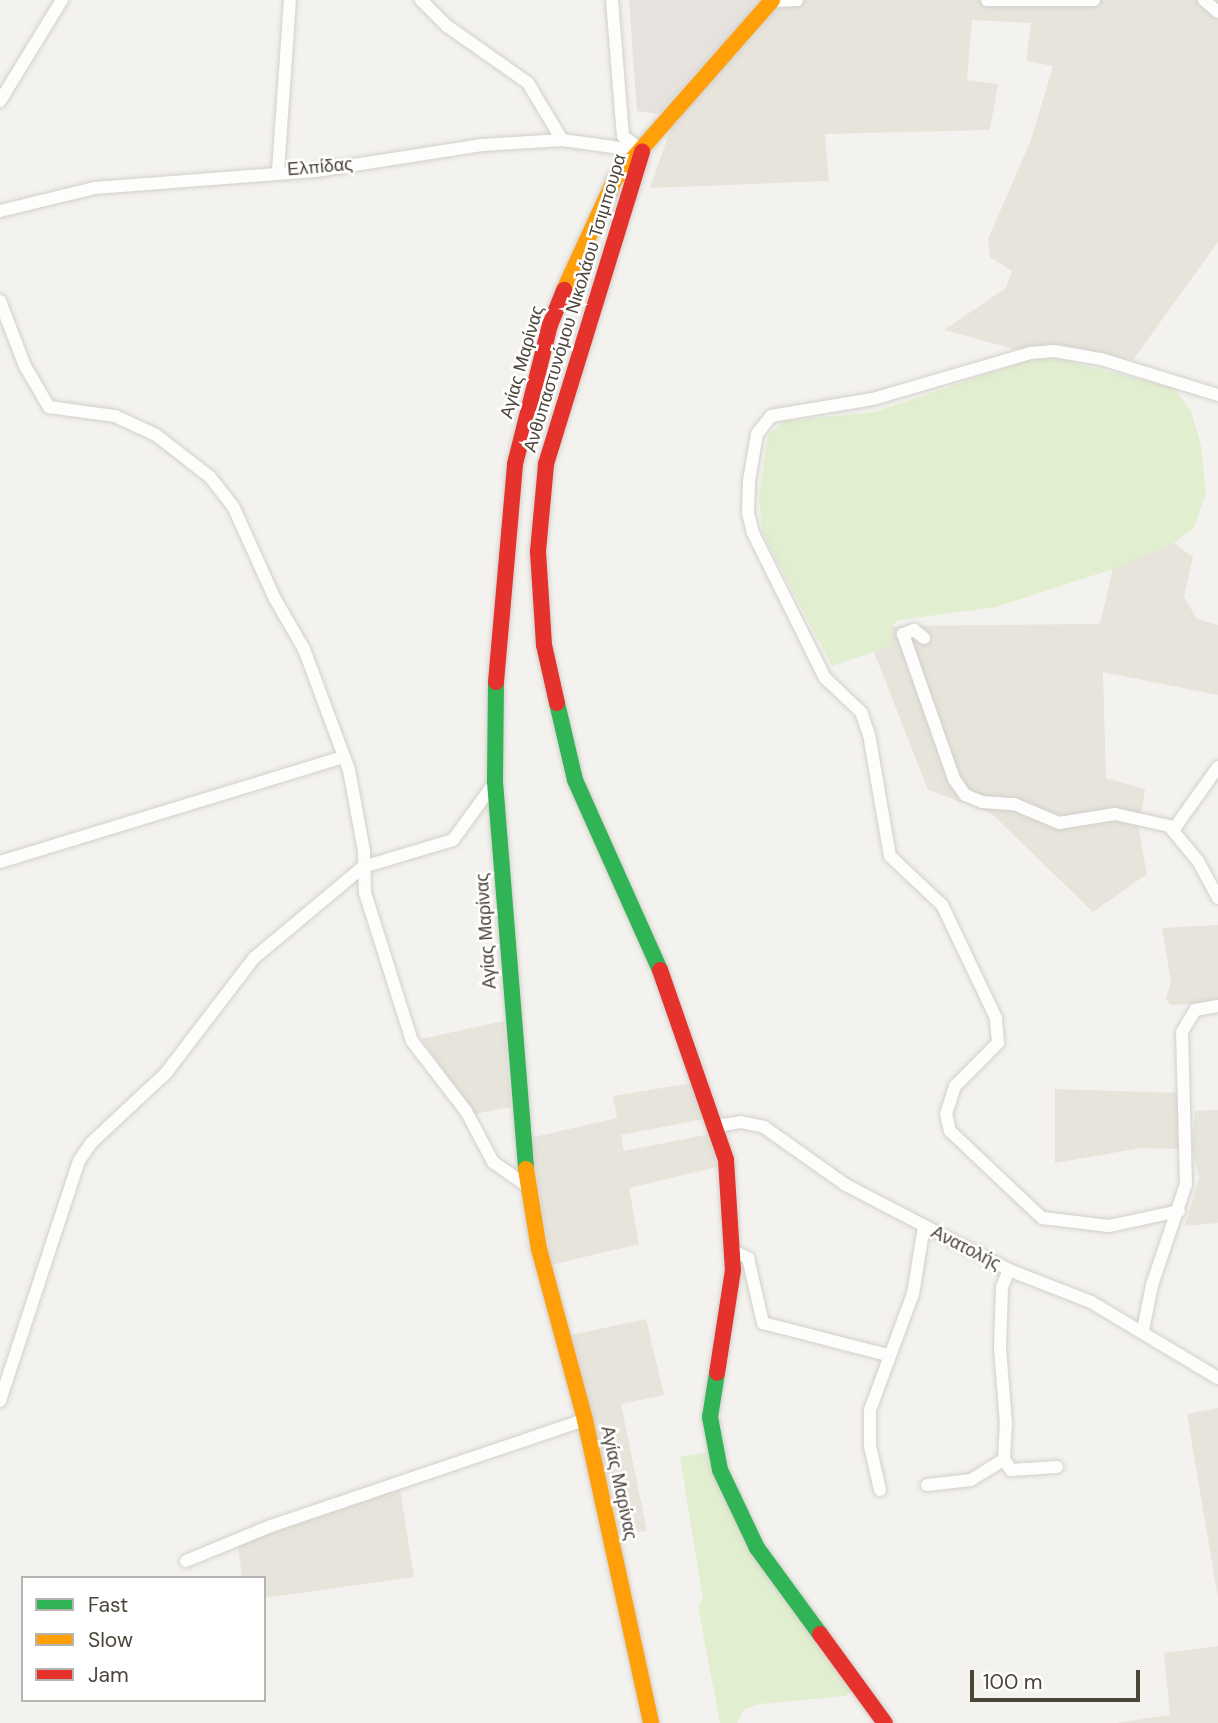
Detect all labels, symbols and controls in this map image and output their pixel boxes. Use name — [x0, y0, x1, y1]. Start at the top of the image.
street label: Ανθυπαστυνόμου Νικολάου Τσιμπουρα — [519, 151, 631, 455]
street label: Ελπίδας — [286, 153, 354, 181]
street label: Αγίας Μαρίνας — [496, 303, 548, 421]
street label: Αγίας Μαρίνας — [471, 872, 501, 990]
street label: Ανατολής — [928, 1221, 1004, 1275]
street label: Αγίας Μαρίνας — [596, 1424, 642, 1542]
legend — [21, 1576, 266, 1702]
text: Fast — [88, 1591, 128, 1619]
text: Slow — [88, 1626, 133, 1654]
scale bar — [973, 1656, 1143, 1700]
text: Jam — [88, 1661, 129, 1689]
text: 100 m — [983, 1668, 1043, 1696]

